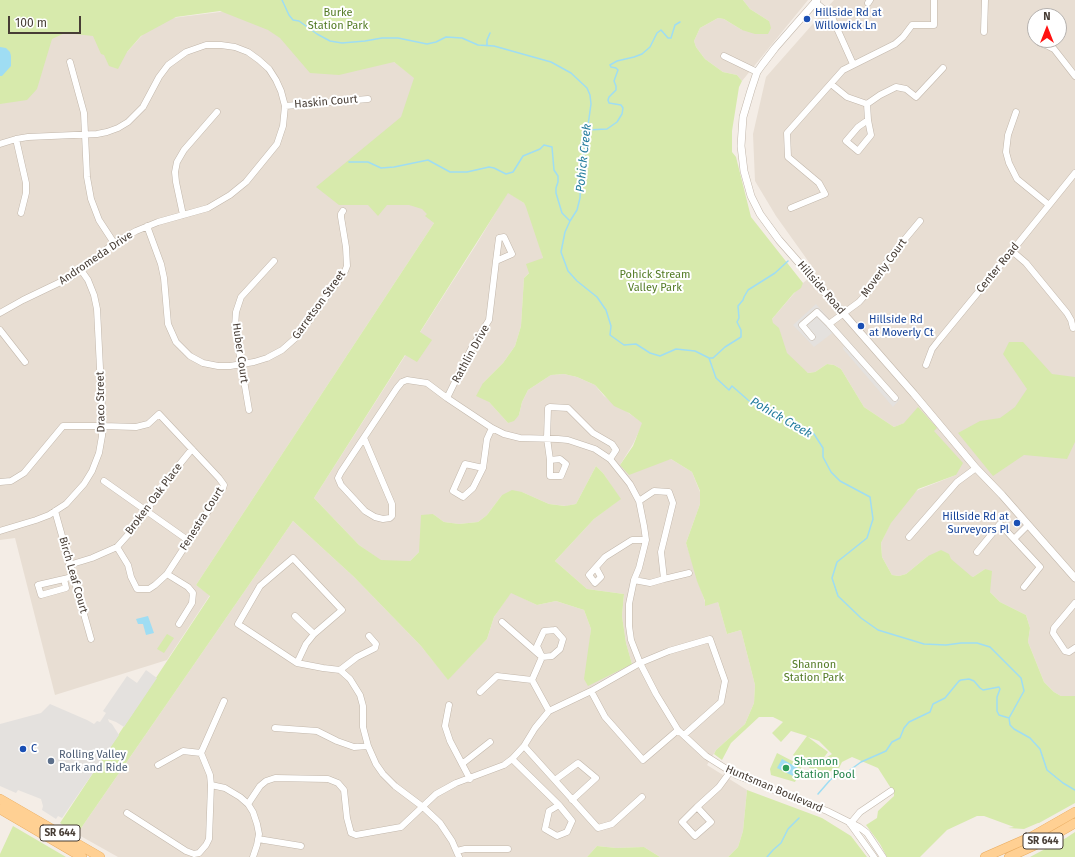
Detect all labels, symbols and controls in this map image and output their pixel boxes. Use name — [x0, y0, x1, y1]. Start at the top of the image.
park label: Burke Station Park — [308, 6, 368, 32]
place label: Hillside Rd at Willowick Ln — [815, 6, 882, 32]
scale bar — [10, 8, 83, 34]
north arrow — [1027, 8, 1067, 48]
text: N — [1043, 10, 1051, 23]
marker: Hillside Rd at Willowick Ln — [802, 14, 812, 24]
text: 100 m — [15, 16, 47, 30]
street label: Haskin Court — [294, 93, 358, 111]
water label: Pohick Creek — [573, 123, 595, 193]
street label: Andromeda Drive — [57, 228, 135, 288]
street label: Moverly Court — [858, 236, 910, 300]
street label: Center Road — [974, 240, 1022, 296]
street label: Hillside Road — [794, 259, 848, 317]
street label: Garretson Street — [290, 268, 348, 342]
park label: Pohick Stream Valley Park — [619, 268, 691, 294]
place label: Hillside Rd at Moverly Ct — [869, 313, 934, 339]
marker: Hillside Rd at Moverly Ct — [856, 321, 866, 331]
street label: Huber Court — [229, 322, 251, 384]
street label: Rathlin Drive — [450, 323, 492, 385]
street label: Draco Street — [94, 371, 108, 433]
water label: Pohick Creek — [748, 395, 814, 441]
street label: Broken Oak Place — [123, 461, 185, 537]
street label: Fenestra Court — [177, 485, 227, 553]
place label: Hillside Rd at Surveyors Pl — [942, 510, 1009, 536]
marker: Hillside Rd at Surveyors Pl — [1012, 518, 1022, 528]
street label: Birch Leaf Court — [56, 535, 90, 615]
park label: Shannon Station Park — [784, 658, 844, 684]
place label: C — [31, 742, 37, 756]
marker: C — [18, 744, 28, 754]
place label: Rolling Valley Park and Ride — [59, 748, 128, 774]
place label: Shannon Station Pool — [794, 755, 855, 781]
marker: Rolling Valley Park and Ride — [46, 756, 56, 766]
street label: Huntsman Boulevard — [723, 762, 825, 816]
marker: Shannon Station Pool — [781, 763, 791, 773]
road number: SR 644 — [40, 825, 80, 841]
road number: SR 644 — [1023, 833, 1063, 849]

